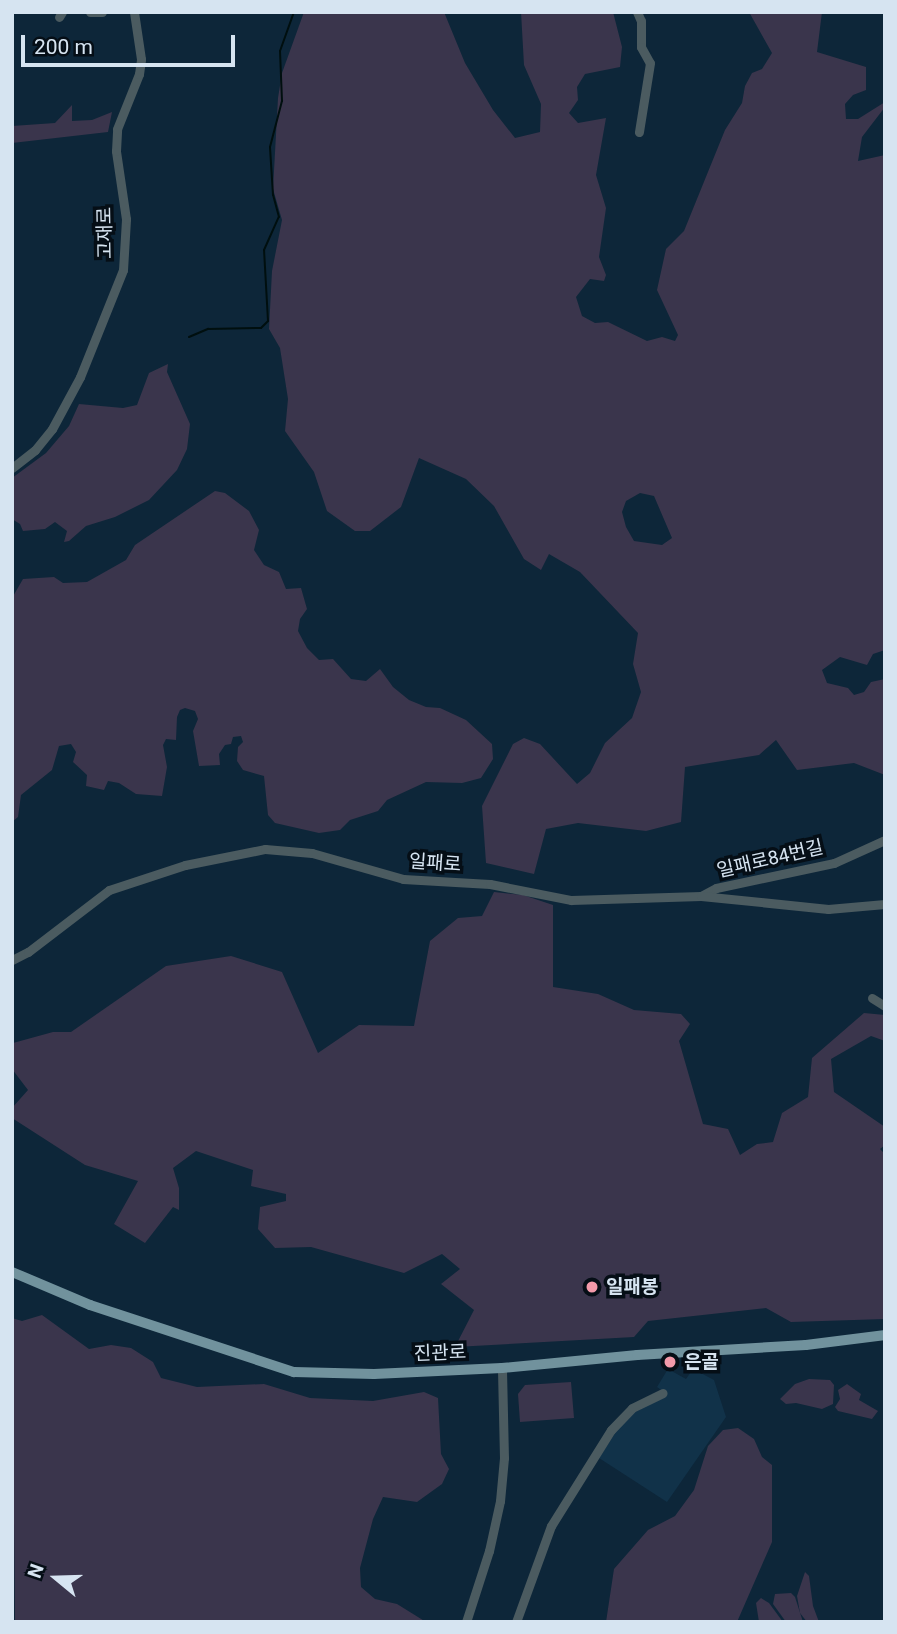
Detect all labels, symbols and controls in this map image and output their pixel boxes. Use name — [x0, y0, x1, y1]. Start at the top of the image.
scale bar — [24, 21, 238, 65]
text: 200 m — [34, 35, 93, 59]
street label: 고재로 — [93, 207, 117, 259]
street label: 일패로84번길 — [714, 836, 826, 882]
street label: 일패로 — [408, 850, 462, 876]
place label: 일패봉 — [606, 1276, 658, 1298]
marker: 일패봉 — [584, 1279, 600, 1295]
street label: 진관로 — [413, 1341, 467, 1365]
place label: 은골 — [684, 1351, 719, 1373]
marker: 은골 — [662, 1354, 678, 1370]
north arrow — [21, 1543, 91, 1613]
text: N — [23, 1561, 49, 1581]

